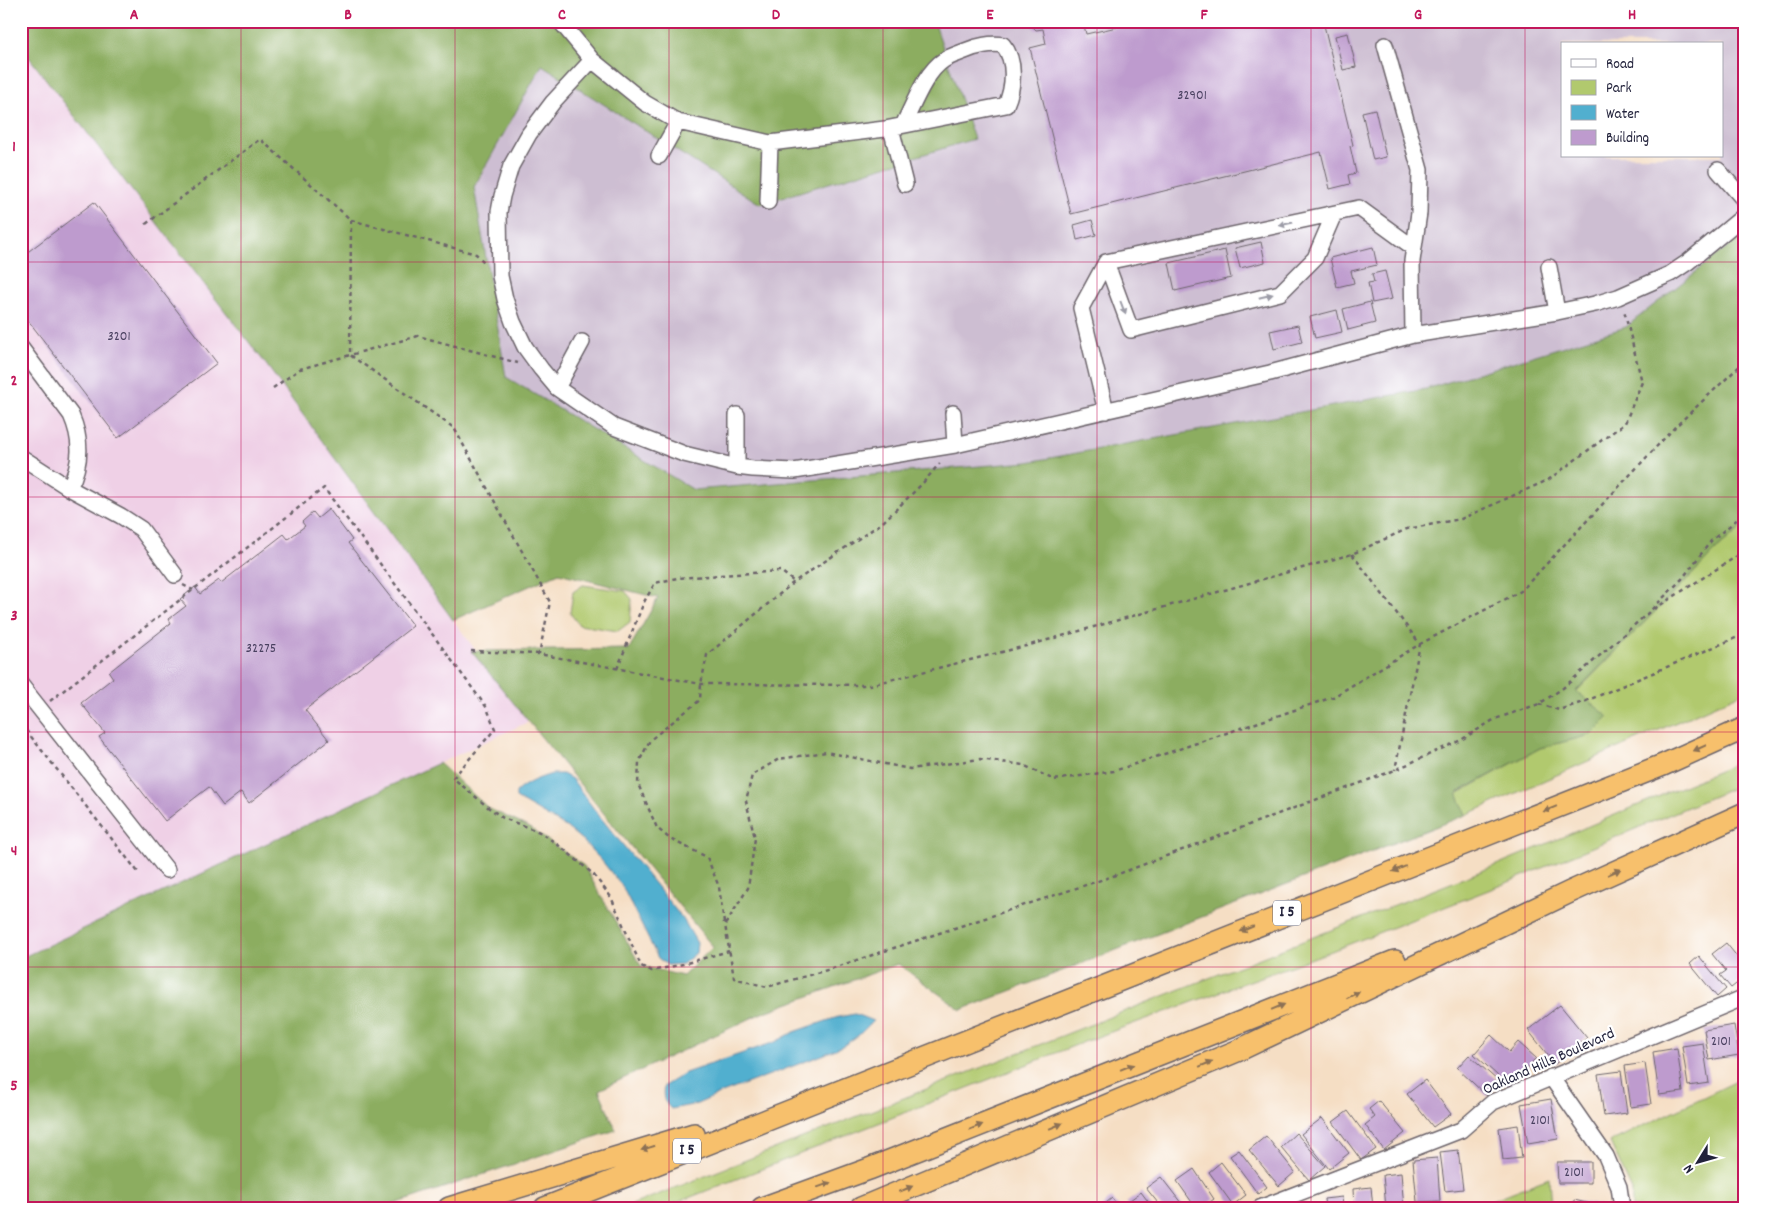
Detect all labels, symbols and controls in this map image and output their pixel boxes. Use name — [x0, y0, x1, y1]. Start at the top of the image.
text: A — [130, 4, 139, 27]
text: B — [344, 4, 352, 27]
text: C — [558, 4, 566, 27]
text: D — [772, 4, 781, 27]
text: E — [986, 4, 994, 27]
text: F — [1200, 4, 1208, 27]
text: G — [1414, 4, 1422, 27]
text: H — [1628, 4, 1636, 27]
legend — [1561, 42, 1724, 158]
text: Road — [1606, 54, 1634, 76]
text: Park — [1606, 78, 1632, 100]
house number: 32901 — [1177, 86, 1207, 106]
text: Water — [1606, 104, 1640, 126]
text: Building — [1606, 128, 1649, 150]
text: 1 — [12, 136, 16, 159]
one-way arrow — [1279, 220, 1294, 228]
one-way arrow — [1259, 292, 1274, 300]
one-way arrow — [1119, 301, 1127, 316]
house number: 3201 — [107, 327, 131, 347]
text: 2 — [11, 370, 18, 393]
text: 3 — [10, 605, 18, 628]
house number: 32275 — [246, 639, 276, 659]
one-way arrow — [1693, 744, 1707, 752]
one-way arrow — [1542, 805, 1557, 813]
text: 4 — [11, 840, 17, 863]
one-way arrow — [1391, 866, 1406, 873]
one-way arrow — [1607, 867, 1621, 875]
road number: I 5 — [1273, 900, 1301, 926]
one-way arrow — [1240, 925, 1255, 933]
one-way arrow — [1346, 991, 1360, 999]
one-way arrow — [1271, 1003, 1286, 1011]
street label: Oakland Hills Boulevard — [1479, 1023, 1619, 1101]
house number: 2101 — [1711, 1032, 1731, 1052]
one-way arrow — [1199, 1059, 1213, 1067]
one-way arrow — [1120, 1063, 1135, 1071]
text: 5 — [10, 1075, 18, 1098]
house number: 2101 — [1530, 1111, 1550, 1131]
one-way arrow — [969, 1122, 983, 1130]
one-way arrow — [1049, 1122, 1063, 1130]
north arrow — [1674, 1136, 1724, 1186]
road number: I 5 — [673, 1138, 701, 1164]
one-way arrow — [640, 1145, 655, 1153]
text: N — [1679, 1160, 1699, 1177]
house number: 2101 — [1564, 1163, 1584, 1183]
one-way arrow — [817, 1181, 832, 1188]
one-way arrow — [899, 1185, 914, 1193]

